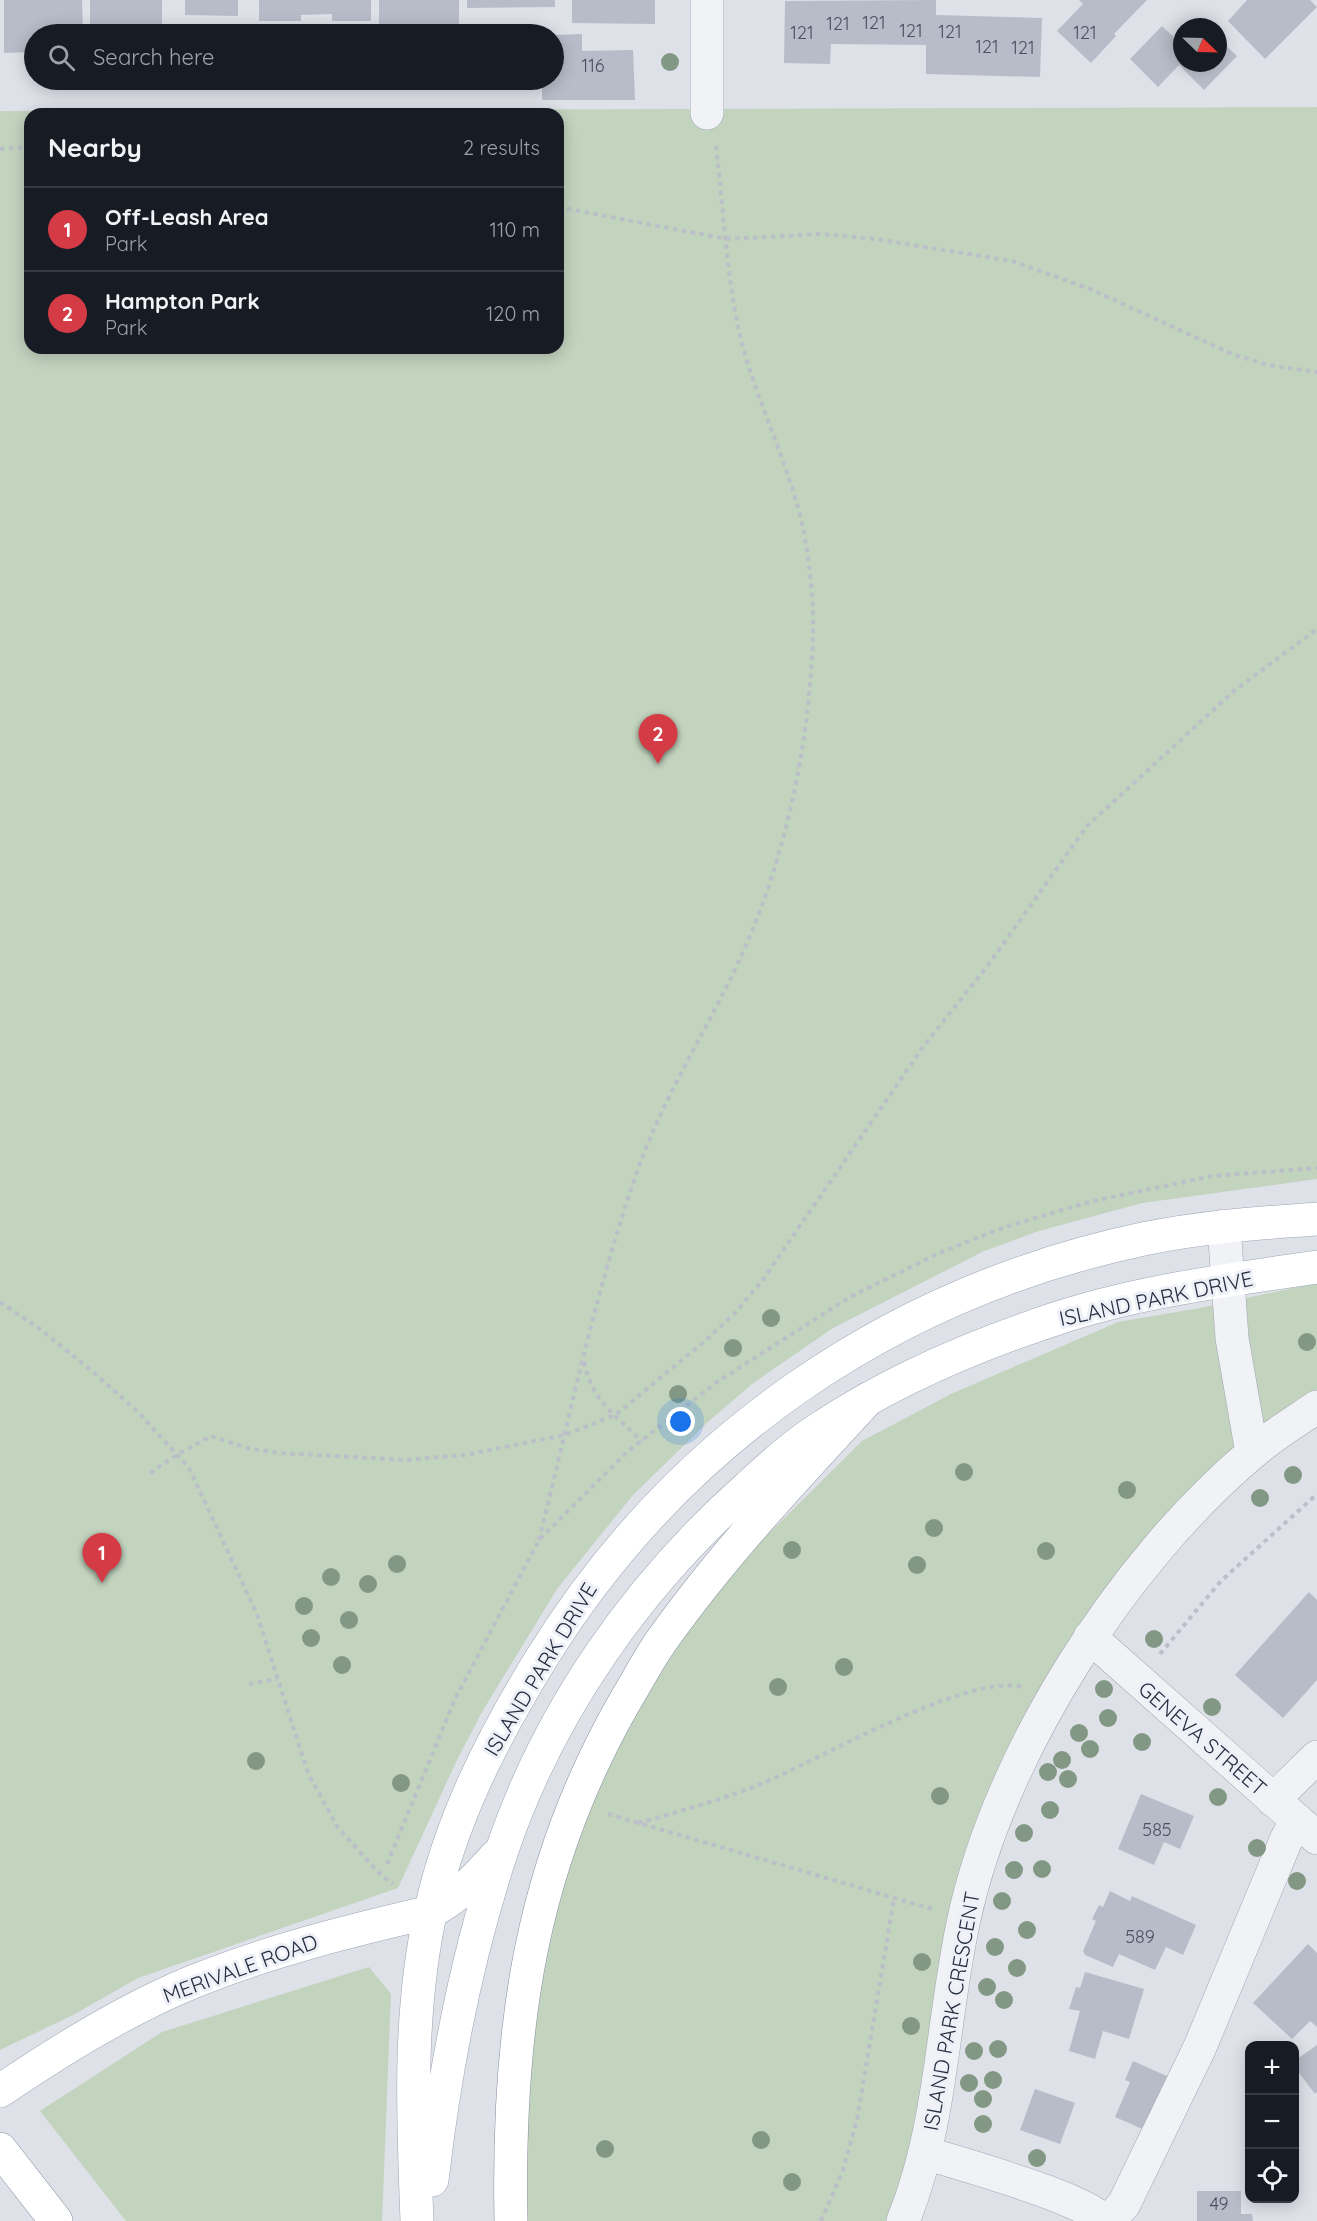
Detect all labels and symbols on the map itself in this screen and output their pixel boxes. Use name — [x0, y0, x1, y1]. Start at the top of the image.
house number: 121 — [862, 11, 886, 34]
house number: 121 — [826, 12, 850, 35]
north arrow — [1173, 18, 1227, 72]
house number: 121 — [899, 19, 923, 42]
house number: 121 — [938, 20, 962, 43]
house number: 121 — [790, 21, 814, 44]
house number: 121 — [1073, 21, 1097, 44]
house number: 121 — [975, 35, 999, 58]
house number: 121 — [1011, 36, 1035, 59]
house number: 116 — [581, 54, 605, 77]
pin: 2 — [638, 714, 678, 764]
street label: ISLAND PARK DRIVE — [1057, 1265, 1255, 1331]
your location — [666, 1407, 695, 1436]
pin: 1 — [82, 1534, 122, 1583]
street label: ISLAND PARK DRIVE — [478, 1578, 602, 1760]
street label: GENEVA STREET — [1134, 1675, 1272, 1801]
house number: 585 — [1142, 1818, 1172, 1841]
street label: ISLAND PARK CRESCENT — [917, 1889, 985, 2133]
house number: 589 — [1125, 1925, 1155, 1948]
street label: MERIVALE ROAD — [159, 1928, 321, 2008]
house number: 49 — [1209, 2192, 1229, 2215]

